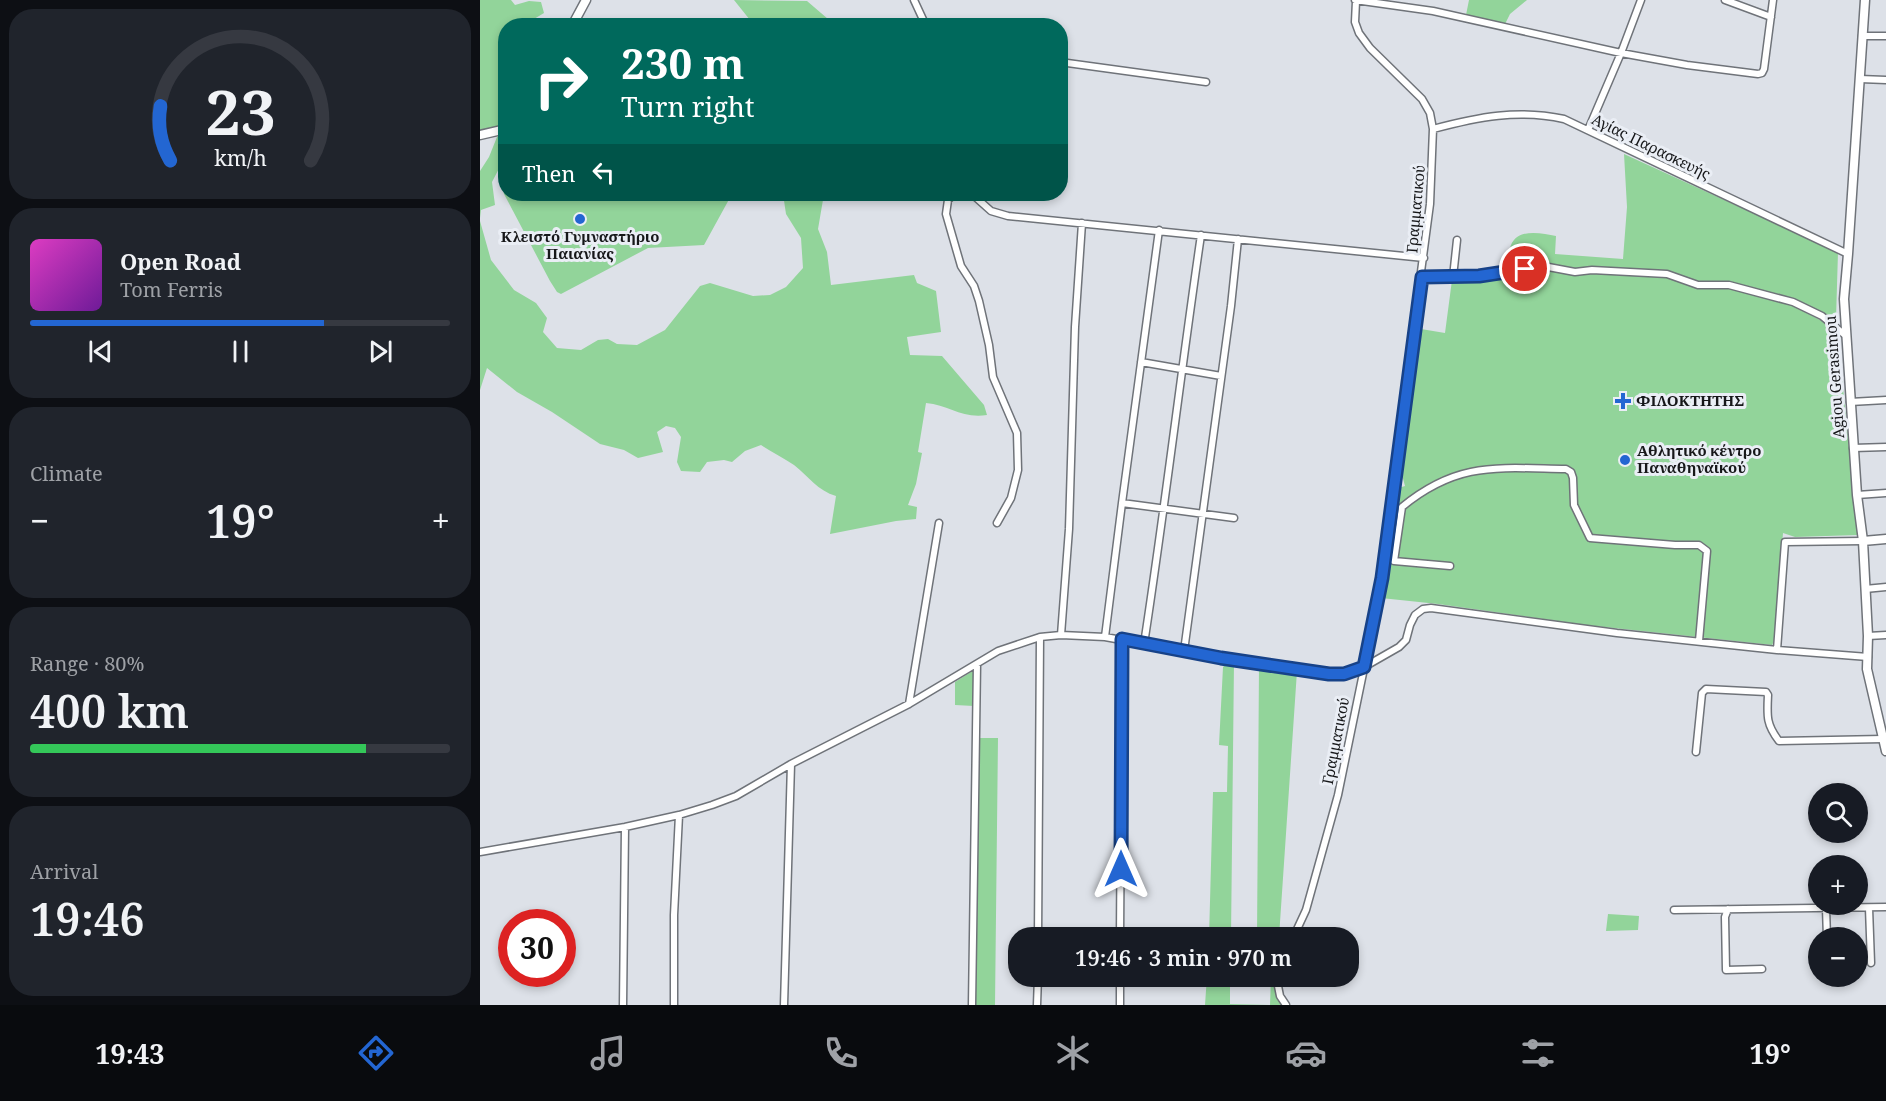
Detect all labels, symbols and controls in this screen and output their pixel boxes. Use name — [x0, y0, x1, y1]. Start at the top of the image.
text: 230 m — [621, 34, 745, 91]
icon: right — [522, 42, 600, 120]
text: 23 — [205, 68, 275, 153]
text: Turn right — [621, 88, 754, 125]
street label: Αγίας Παρασκευής — [1589, 109, 1714, 184]
text: km/h — [214, 143, 267, 172]
icon: left — [587, 156, 620, 189]
text: Then — [522, 158, 575, 188]
street label: Γραμματικού — [1401, 164, 1429, 254]
marker: Κλειστό Γυμναστήριο Παιανίας — [573, 212, 587, 226]
place label: Κλειστό Γυμναστήριο Παιανίας — [501, 226, 659, 263]
pin — [1499, 243, 1550, 294]
text: Open Road — [120, 246, 241, 276]
icon: arrive — [1508, 252, 1541, 285]
text: Tom Ferris — [120, 276, 223, 303]
street label: Agiou Gerasimou — [1820, 315, 1848, 439]
icon: previous — [84, 335, 117, 368]
icon: pause — [224, 335, 257, 368]
icon: next — [364, 335, 397, 368]
place label: ΦΙΛΟΚΤΗΤΗΣ — [1636, 390, 1744, 410]
marker: ΦΙΛΟΚΤΗΤΗΣ — [1614, 392, 1632, 410]
place label: Αθλητικό κέντρο Παναθηναϊκού — [1637, 440, 1761, 477]
marker: Αθλητικό κέντρο Παναθηναϊκού — [1618, 453, 1632, 467]
text: Climate — [30, 460, 103, 487]
text: 19° — [206, 490, 275, 551]
text: − — [30, 498, 49, 543]
text: + — [432, 498, 450, 543]
text: Range · 80% — [30, 650, 144, 677]
text: 400 km — [30, 680, 189, 741]
street label: Γραμματικού — [1317, 696, 1353, 786]
map controls — [1808, 783, 1868, 987]
button: search — [1808, 783, 1868, 843]
position arrow — [1089, 837, 1153, 901]
button: + — [1808, 855, 1868, 915]
text: Arrival — [30, 858, 98, 885]
text: 19:46 — [30, 888, 145, 949]
speed limit sign: 30 — [498, 909, 576, 987]
button: − — [1808, 927, 1868, 987]
text: 19:46 · 3 min · 970 m — [1075, 942, 1292, 972]
icon: directions — [355, 1032, 397, 1074]
icon: music — [587, 1032, 629, 1074]
icon: phone — [820, 1032, 862, 1074]
icon: climate — [1052, 1032, 1094, 1074]
icon: car — [1285, 1032, 1327, 1074]
icon: filters — [1517, 1032, 1559, 1074]
text: 19:43 — [95, 1035, 164, 1072]
text: 19° — [1749, 1035, 1791, 1072]

